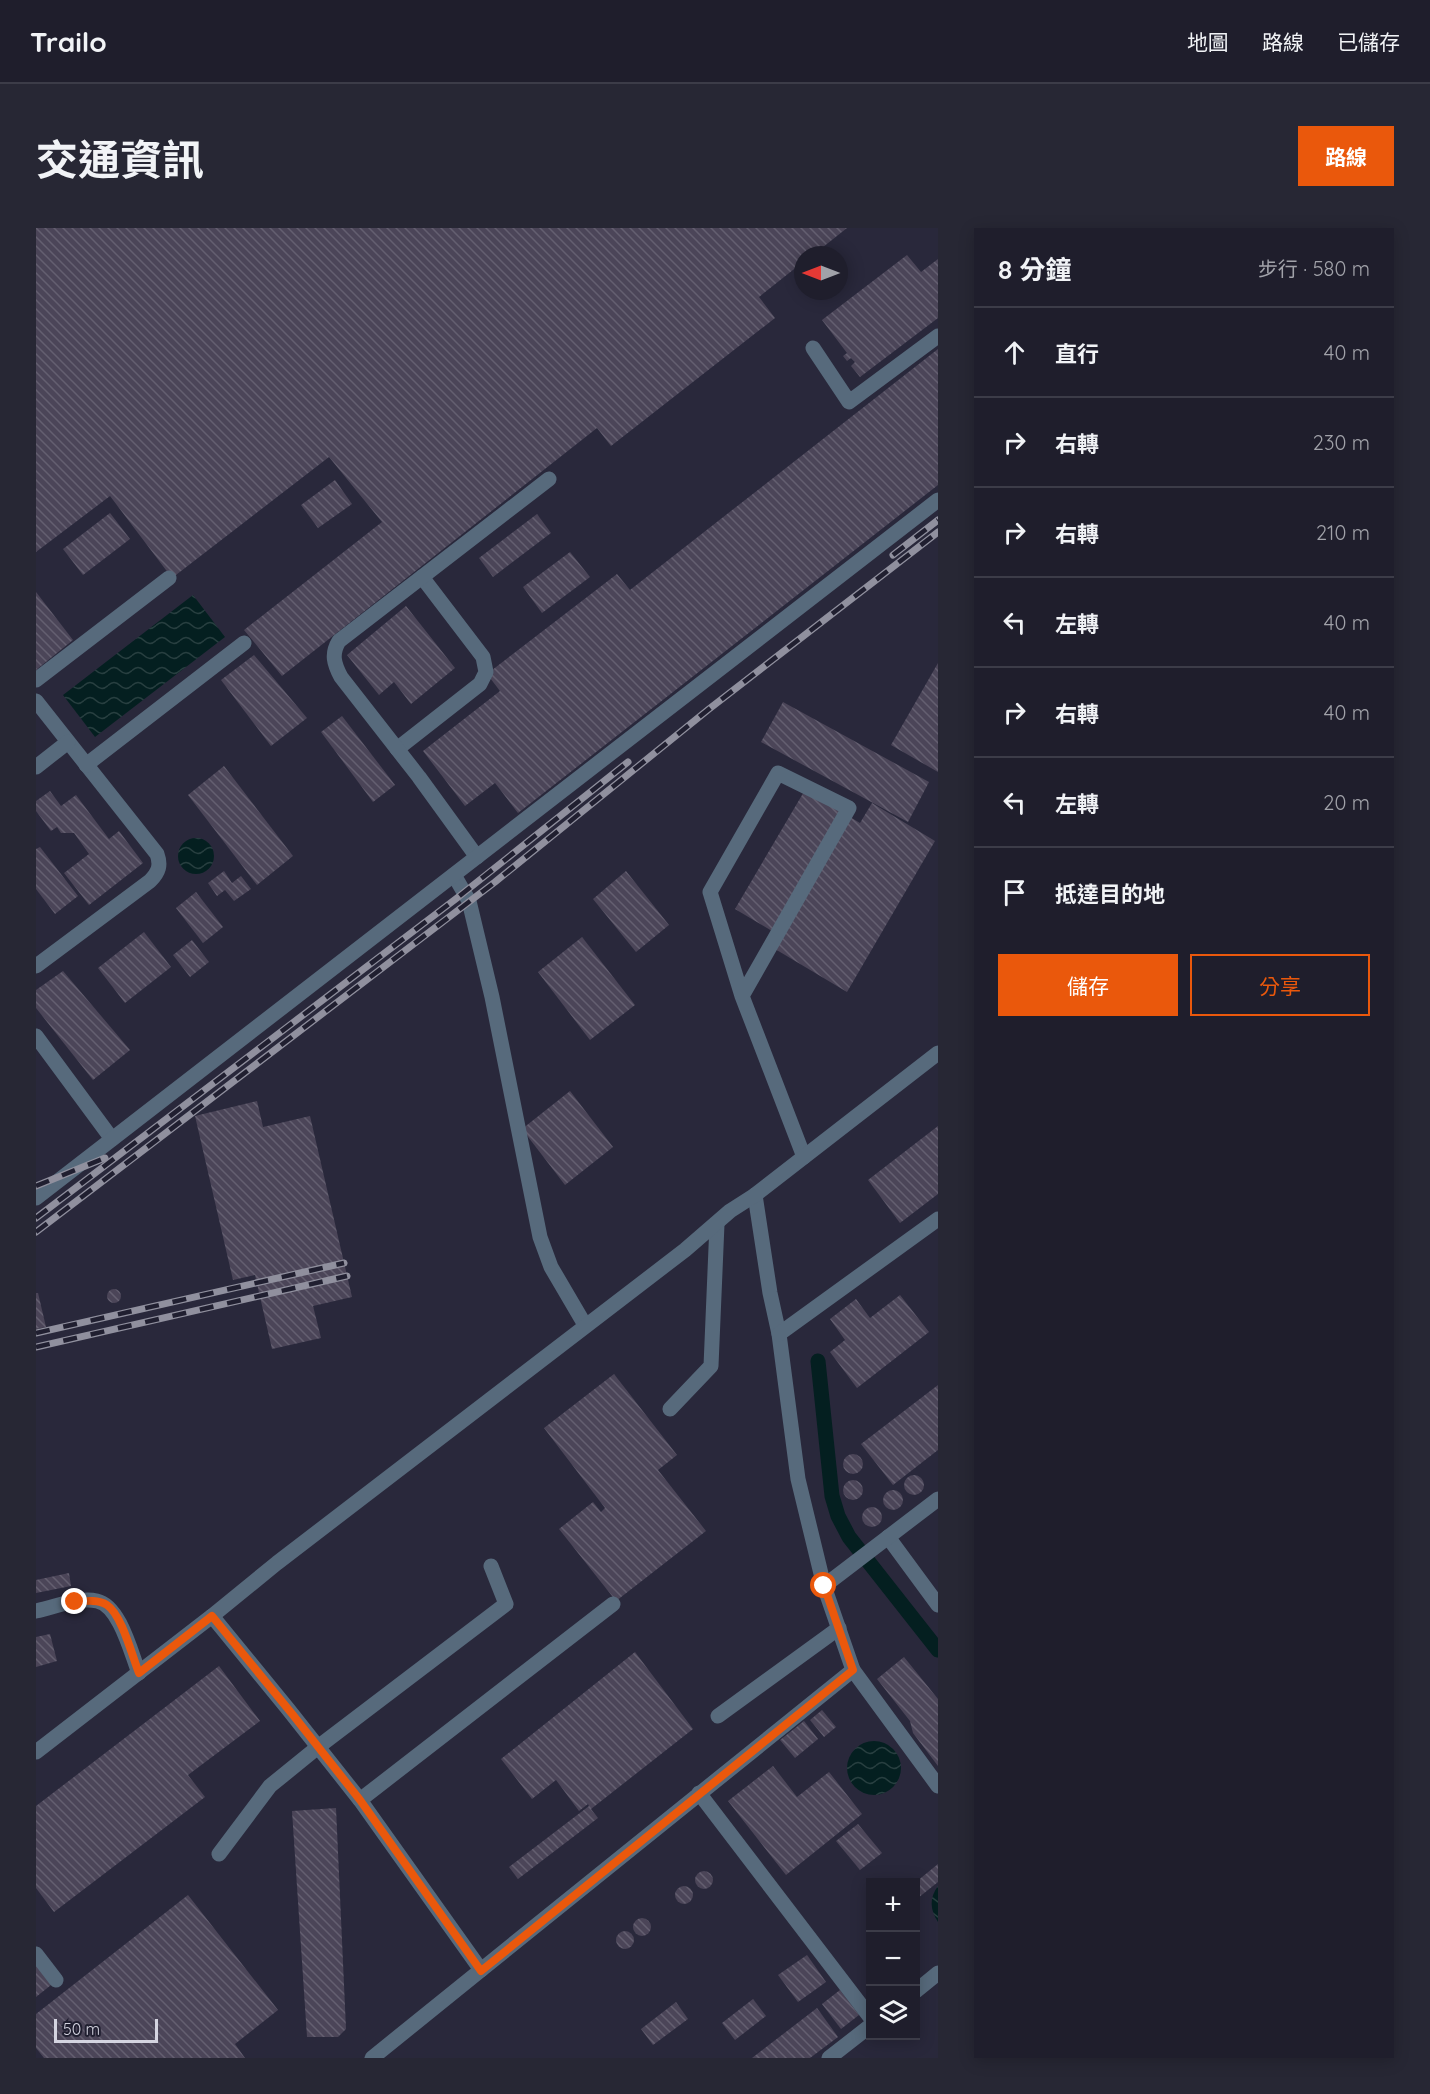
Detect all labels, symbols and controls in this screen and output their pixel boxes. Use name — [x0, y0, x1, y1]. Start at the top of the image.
text: Trailo — [30, 24, 107, 59]
text: 地圖 — [1187, 29, 1229, 55]
text: 路線 — [1262, 29, 1304, 55]
text: 已儲存 — [1337, 29, 1400, 55]
button: 路線 — [1298, 126, 1394, 186]
text: 交通資訊 — [36, 133, 204, 186]
north arrow — [794, 246, 848, 300]
text: 8 分鐘 — [998, 253, 1072, 286]
text: 步行 · 580 m — [1258, 256, 1370, 281]
icon: ahead — [998, 336, 1031, 369]
text: 直行 — [1055, 340, 1099, 368]
text: 40 m — [1324, 340, 1370, 365]
icon: right — [998, 426, 1031, 459]
text: 右轉 — [1055, 430, 1099, 458]
text: 230 m — [1313, 430, 1370, 455]
icon: right — [998, 516, 1031, 549]
text: 右轉 — [1055, 520, 1099, 548]
text: 210 m — [1316, 520, 1370, 545]
icon: left — [998, 606, 1031, 639]
text: 左轉 — [1055, 610, 1099, 638]
text: 40 m — [1324, 610, 1370, 635]
icon: right — [998, 696, 1031, 729]
text: 右轉 — [1055, 700, 1099, 728]
text: 40 m — [1324, 700, 1370, 725]
icon: left — [998, 786, 1031, 819]
text: 左轉 — [1055, 790, 1099, 818]
text: 20 m — [1323, 790, 1370, 815]
icon: arrive — [998, 876, 1031, 909]
text: 抵達目的地 — [1055, 880, 1165, 908]
button: 儲存 — [998, 954, 1178, 1016]
button: 分享 — [1190, 954, 1370, 1016]
route start — [810, 1572, 836, 1598]
route end — [61, 1588, 87, 1614]
map controls — [866, 1878, 920, 2040]
button: + — [866, 1878, 920, 1932]
button: − — [866, 1932, 920, 1986]
button: layers — [866, 1986, 920, 2040]
scale bar — [54, 2016, 158, 2044]
text: 50 m — [63, 2019, 100, 2039]

